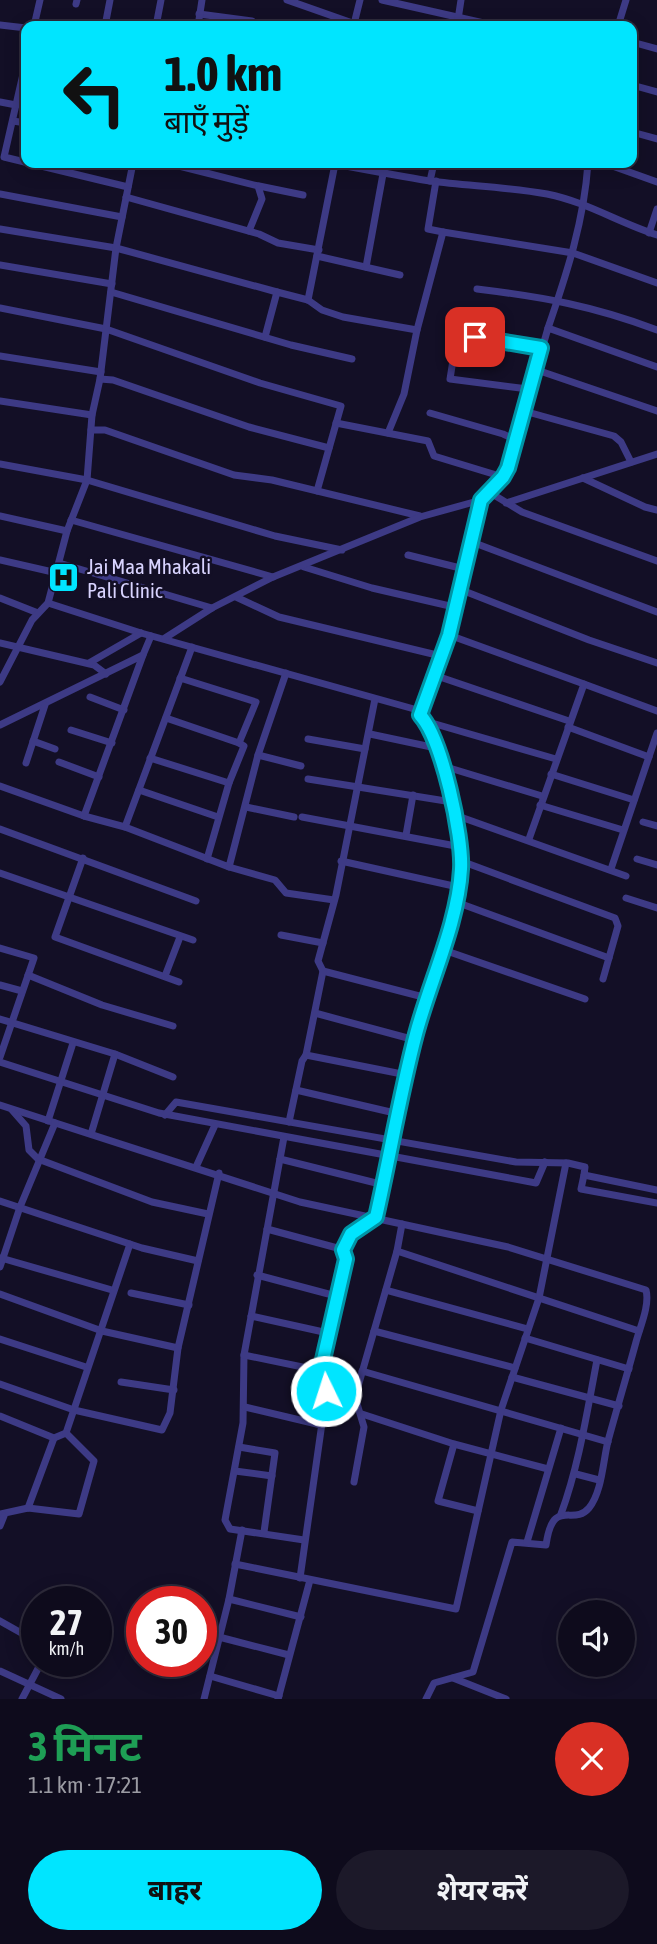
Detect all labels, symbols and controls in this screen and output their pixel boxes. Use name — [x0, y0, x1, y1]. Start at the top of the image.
text: 1.0 km — [164, 45, 282, 101]
icon: left — [49, 49, 140, 140]
text: बाएँ मुड़ें — [164, 103, 249, 140]
pin — [445, 307, 505, 367]
icon: arrive — [456, 318, 494, 356]
place label: Jai Maa Mhakali Pali Clinic — [87, 554, 211, 602]
hospital icon: Jai Maa Mhakali Pali Clinic — [47, 561, 81, 595]
position arrow — [289, 1354, 363, 1428]
speed limit sign: 30 — [126, 1586, 217, 1677]
map controls — [558, 1600, 635, 1677]
button: sound — [558, 1600, 635, 1677]
text: 27 — [50, 1602, 83, 1642]
text: km/h — [49, 1638, 84, 1659]
text: 3 मिनट — [28, 1722, 142, 1770]
button: close — [555, 1722, 629, 1796]
text: 1.1 km · 17:21 — [28, 1772, 142, 1798]
button: बाहर — [28, 1850, 322, 1930]
button: शेयर करें — [336, 1850, 629, 1930]

